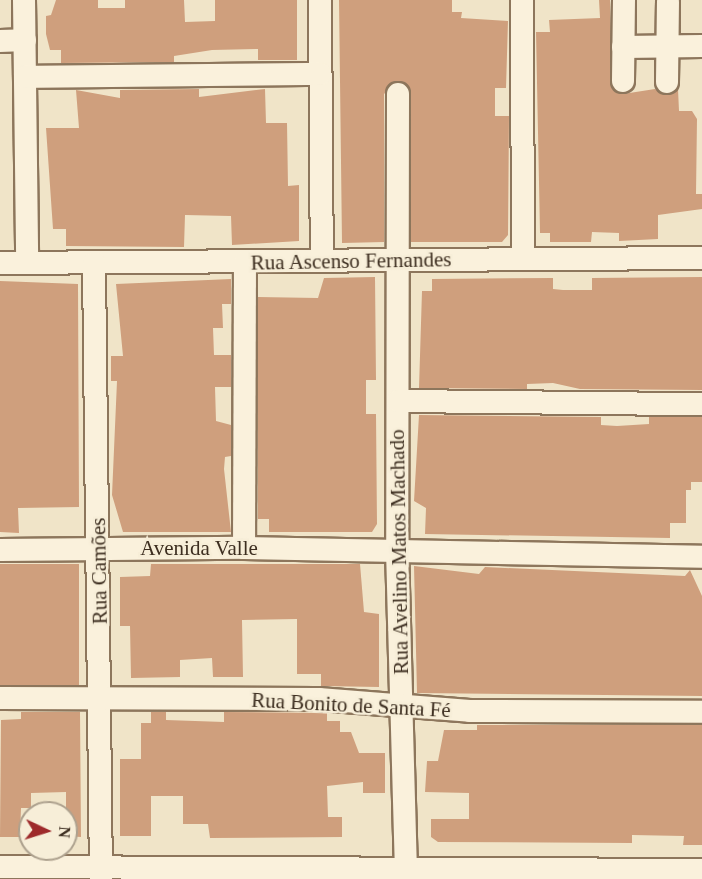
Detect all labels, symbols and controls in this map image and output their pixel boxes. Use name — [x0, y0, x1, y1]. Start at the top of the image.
street label: Rua Ascenso Fernandes — [250, 247, 452, 275]
street label: Rua Avelino Matos Machado — [384, 429, 414, 675]
street label: Rua Camões — [85, 517, 113, 625]
street label: Avenida Valle — [140, 535, 258, 561]
street label: Rua Bonito de Santa Fé — [251, 687, 451, 723]
north arrow — [18, 801, 78, 861]
text: N — [56, 826, 73, 839]

